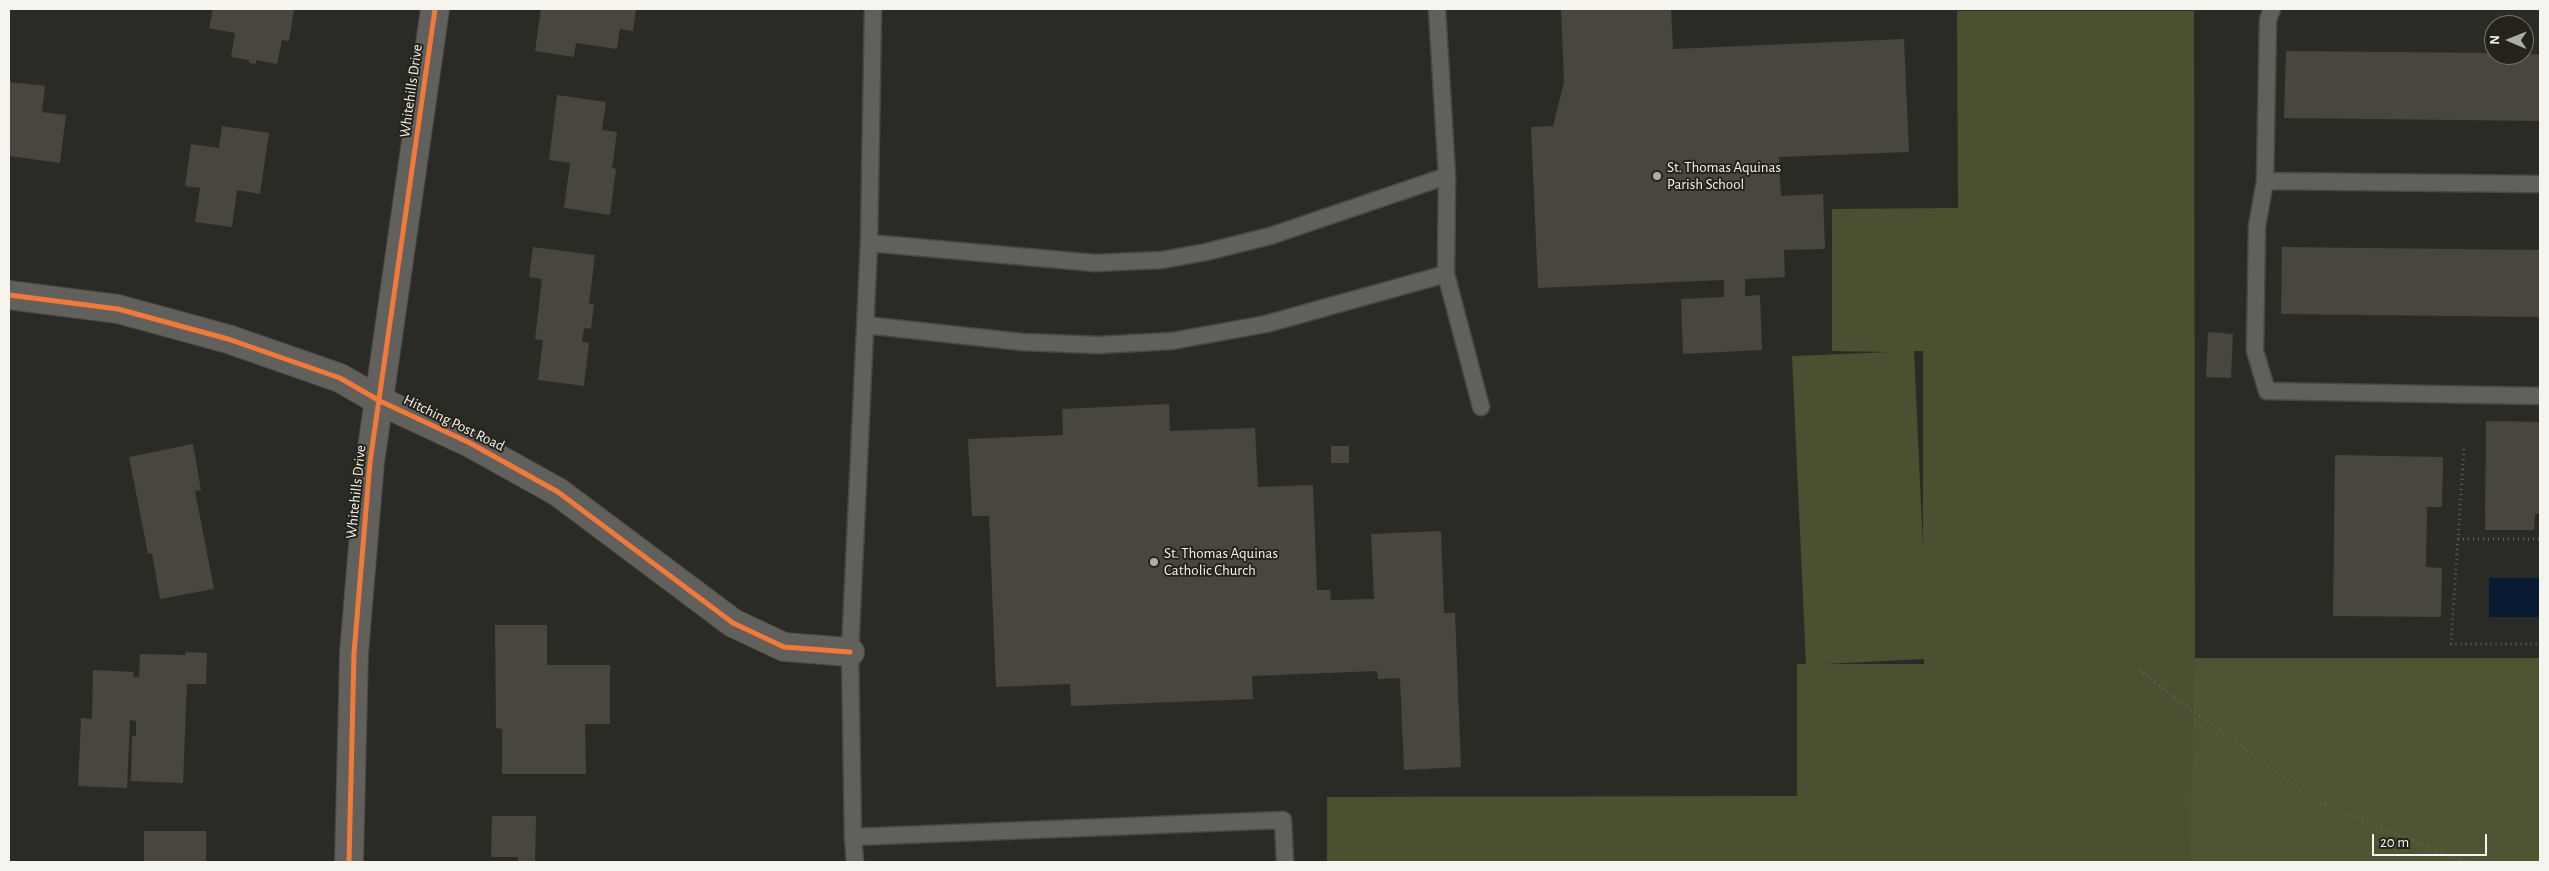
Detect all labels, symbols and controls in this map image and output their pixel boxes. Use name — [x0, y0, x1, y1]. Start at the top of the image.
north arrow — [2484, 15, 2534, 65]
text: N — [2488, 35, 2502, 45]
street label: Whitehills Drive — [396, 43, 426, 139]
place label: St. Thomas Aquinas Parish School — [1667, 158, 1781, 193]
marker: St. Thomas Aquinas Parish School — [1651, 170, 1663, 182]
street label: Hitching Post Road — [400, 391, 508, 455]
street label: Whitehills Drive — [342, 444, 370, 540]
place label: St. Thomas Aquinas Catholic Church — [1164, 544, 1278, 579]
marker: St. Thomas Aquinas Catholic Church — [1148, 556, 1160, 568]
scale bar — [2374, 824, 2489, 856]
text: 20 m — [2380, 835, 2409, 850]

